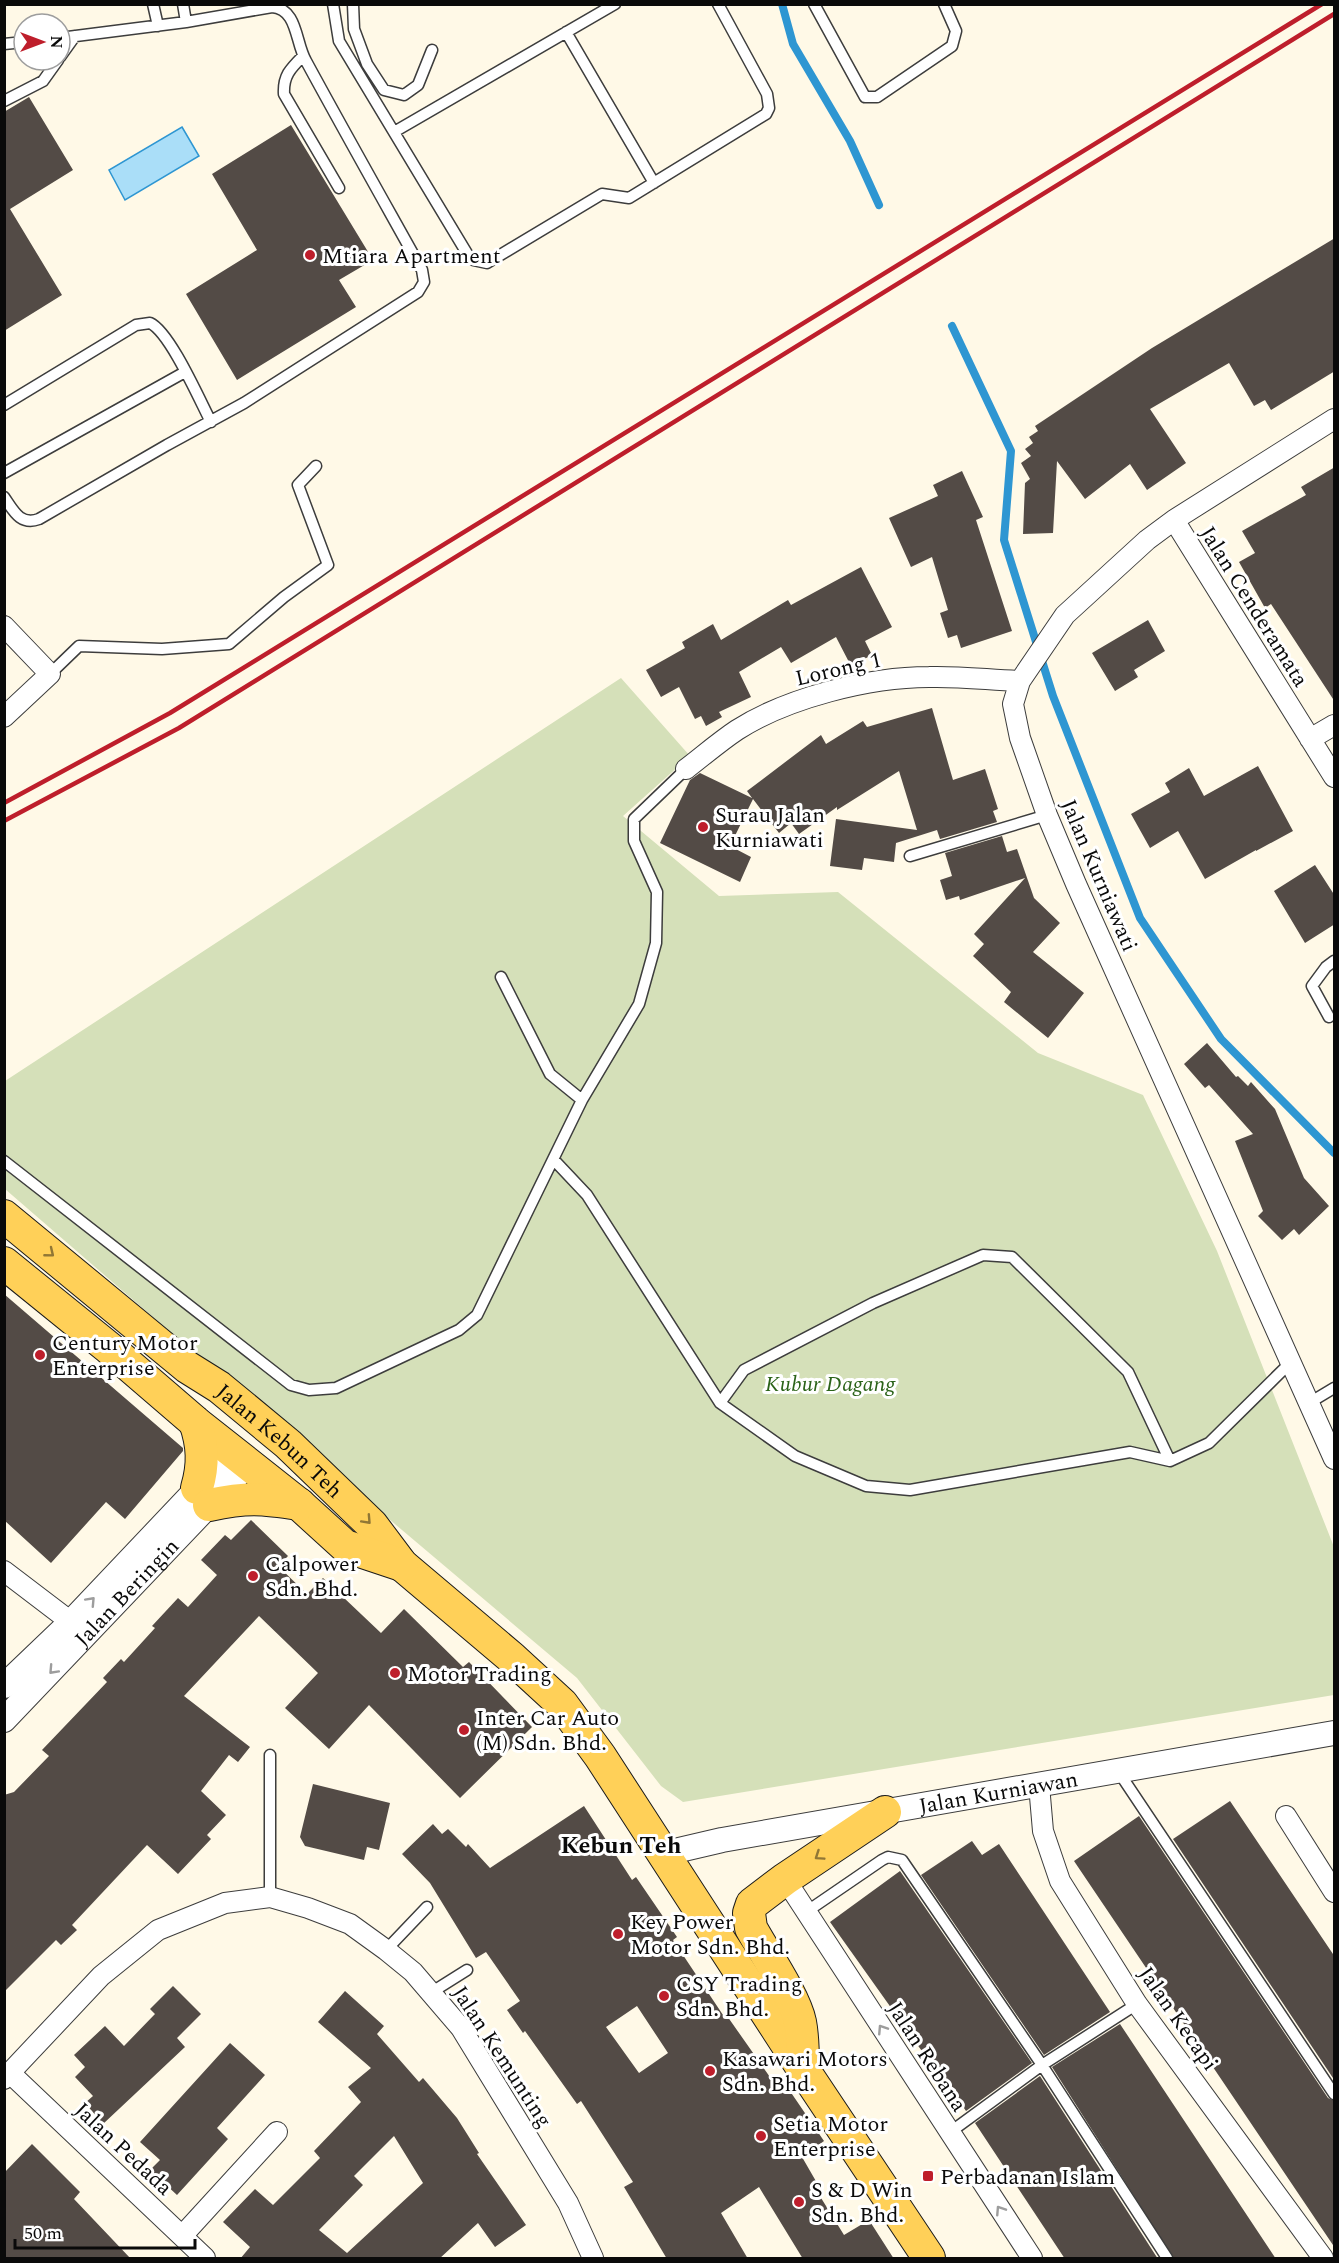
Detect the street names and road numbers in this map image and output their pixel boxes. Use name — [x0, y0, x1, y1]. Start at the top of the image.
street label: Jalan Cenderamata — [1191, 520, 1317, 694]
street label: Lorong 1 — [792, 644, 885, 695]
street label: Jalan Kurniawati — [1052, 794, 1146, 957]
street label: Jalan Kebun Teh — [208, 1376, 350, 1507]
street label: Jalan Beringin — [67, 1531, 187, 1655]
street label: Jalan Kurniawan — [916, 1763, 1081, 1823]
street label: Jalan Kecapi — [1130, 1960, 1226, 2078]
street label: Jalan Kemunting — [443, 1979, 560, 2134]
street label: Jalan Rebana — [879, 1995, 975, 2119]
street label: Jalan Pedada — [66, 2095, 180, 2204]

